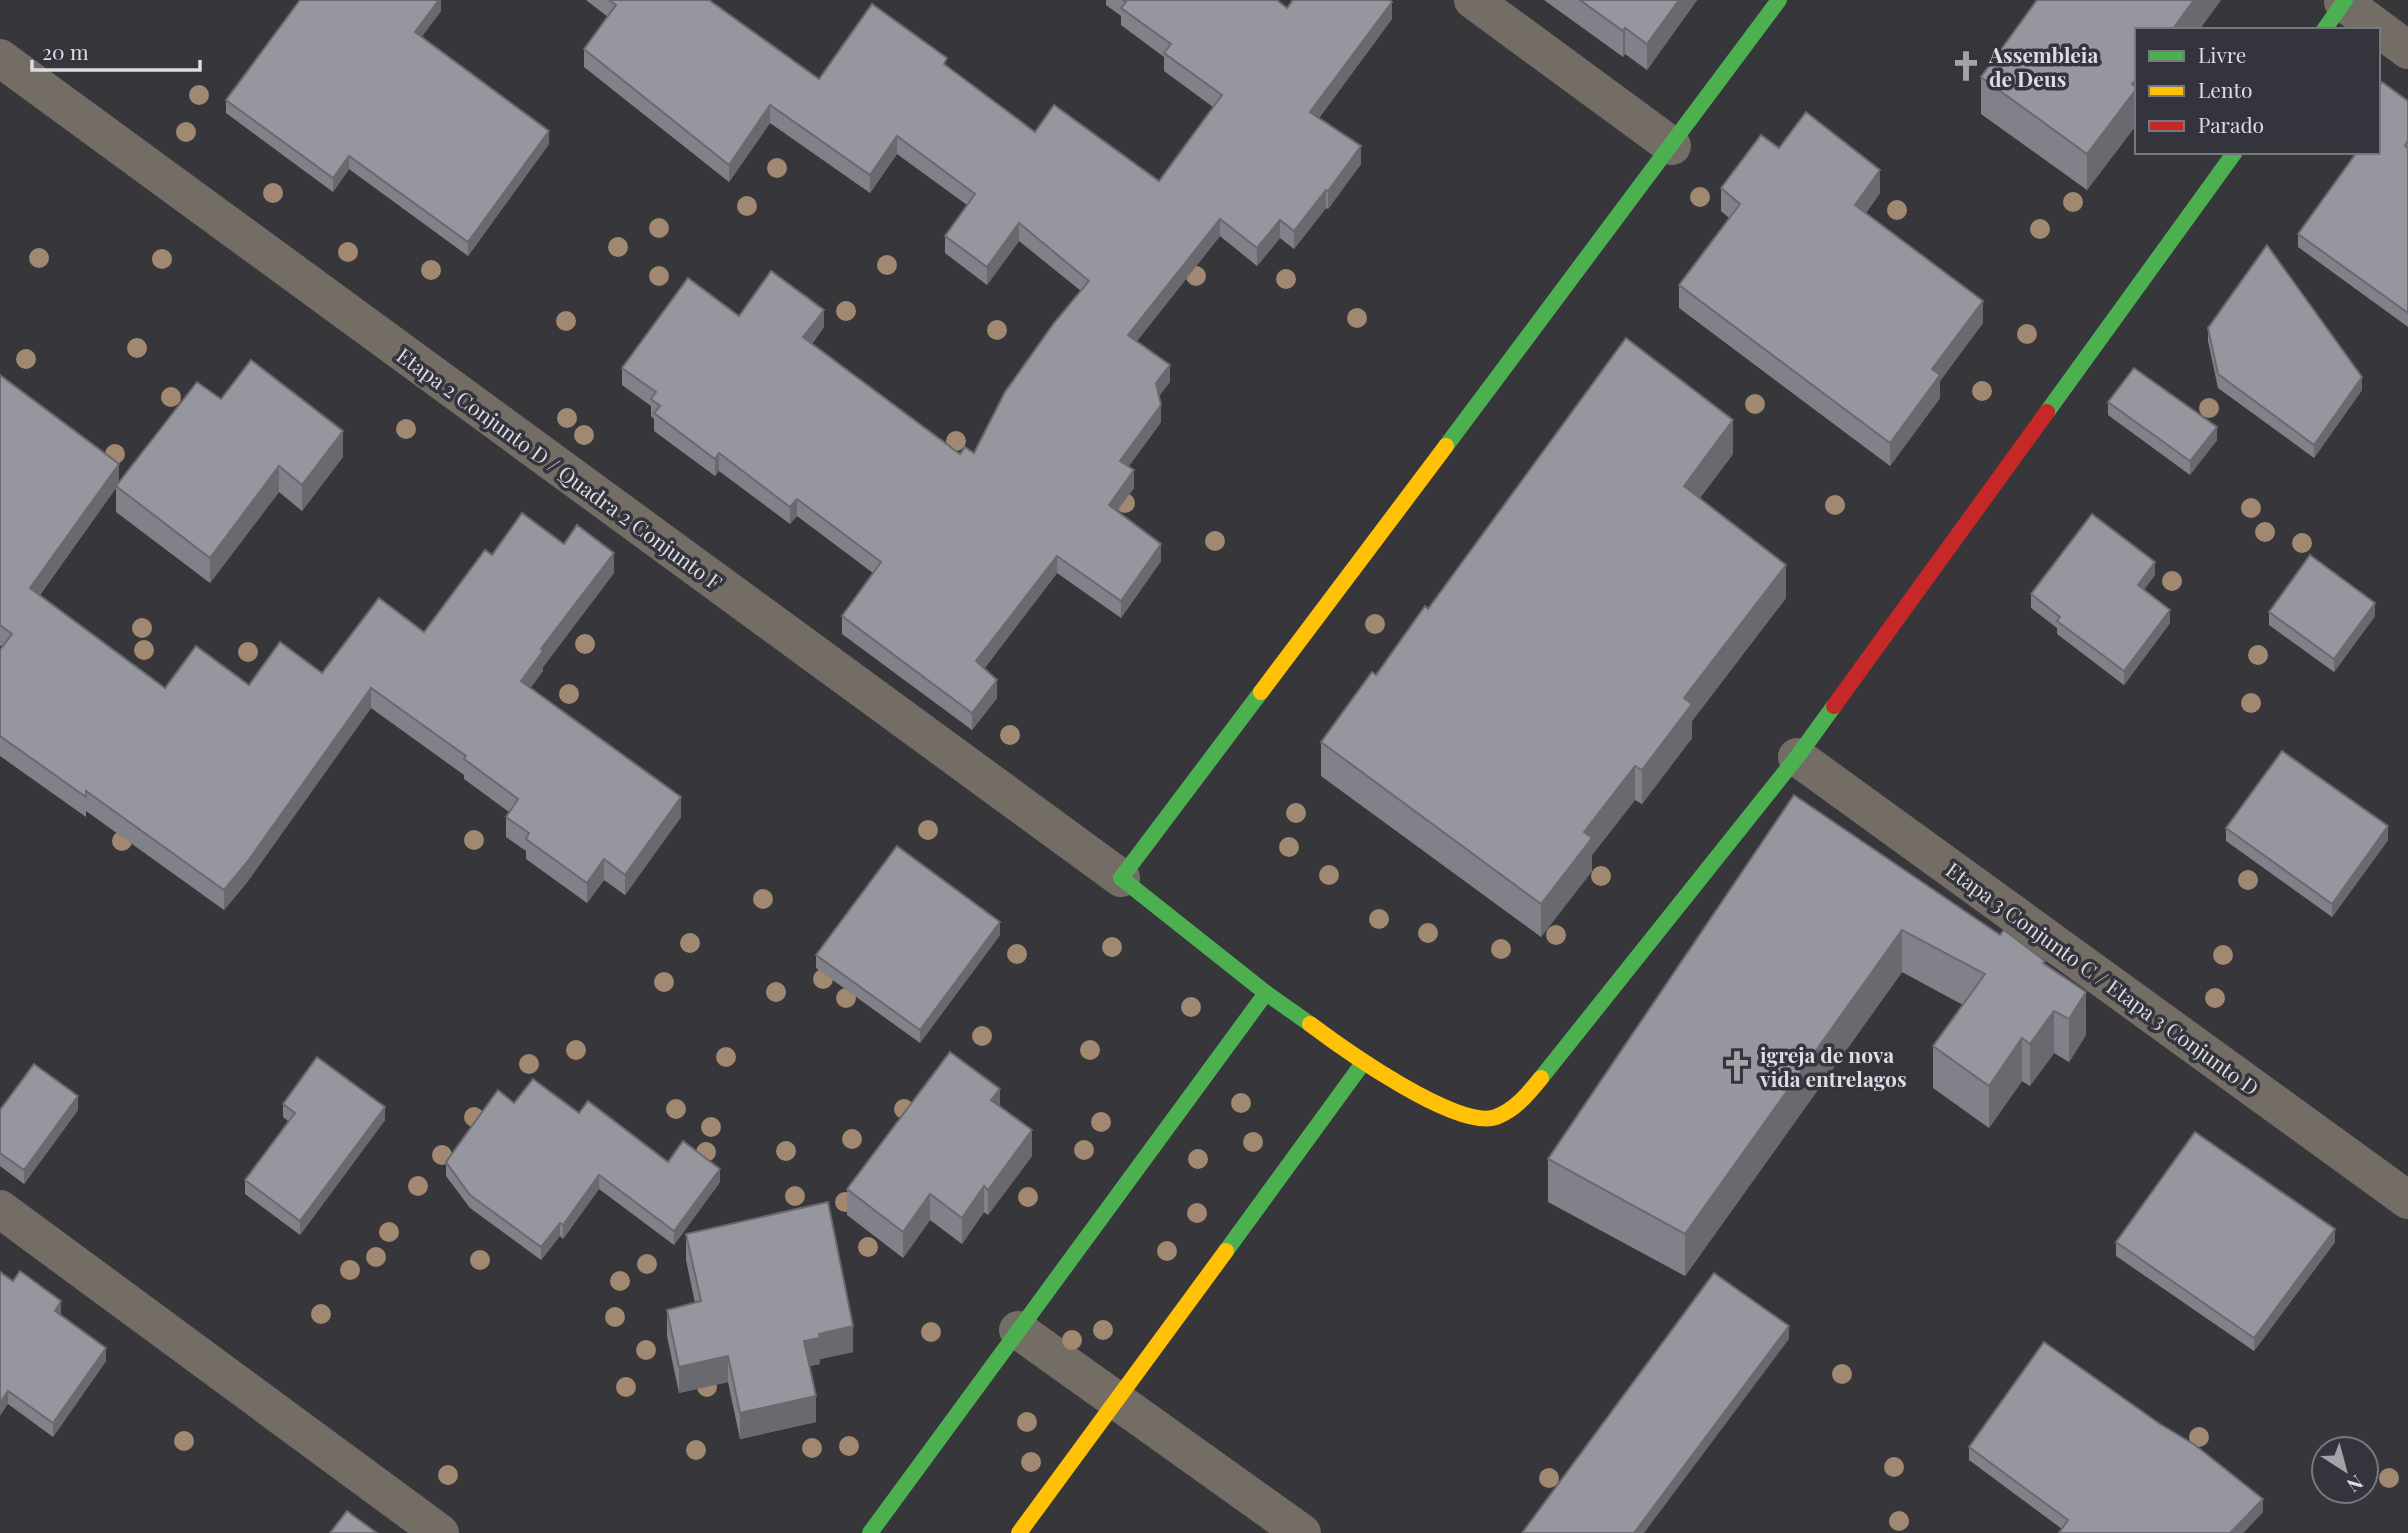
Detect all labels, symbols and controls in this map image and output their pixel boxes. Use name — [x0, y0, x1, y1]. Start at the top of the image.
scale bar — [32, 28, 200, 72]
legend — [2135, 28, 2380, 154]
text: 20 m — [42, 37, 89, 65]
place label: Assembleia de Deus — [1988, 40, 2098, 92]
text: Livre — [2198, 40, 2246, 68]
church icon: Assembleia de Deus — [1949, 49, 1983, 83]
text: Lento — [2198, 75, 2252, 103]
text: Parado — [2198, 110, 2264, 138]
street label: Etapa 2 Conjunto D / Quadra 2 Conjunto F — [392, 340, 728, 596]
street label: Etapa 3 Conjunto C / Etapa 3 Conjunto D — [1941, 855, 2265, 1101]
place label: igreja de nova vida entrelagos — [1759, 1040, 1907, 1092]
church icon: igreja de nova vida entrelagos — [1720, 1049, 1754, 1083]
north arrow — [2310, 1435, 2380, 1505]
text: N — [2342, 1470, 2369, 1499]

